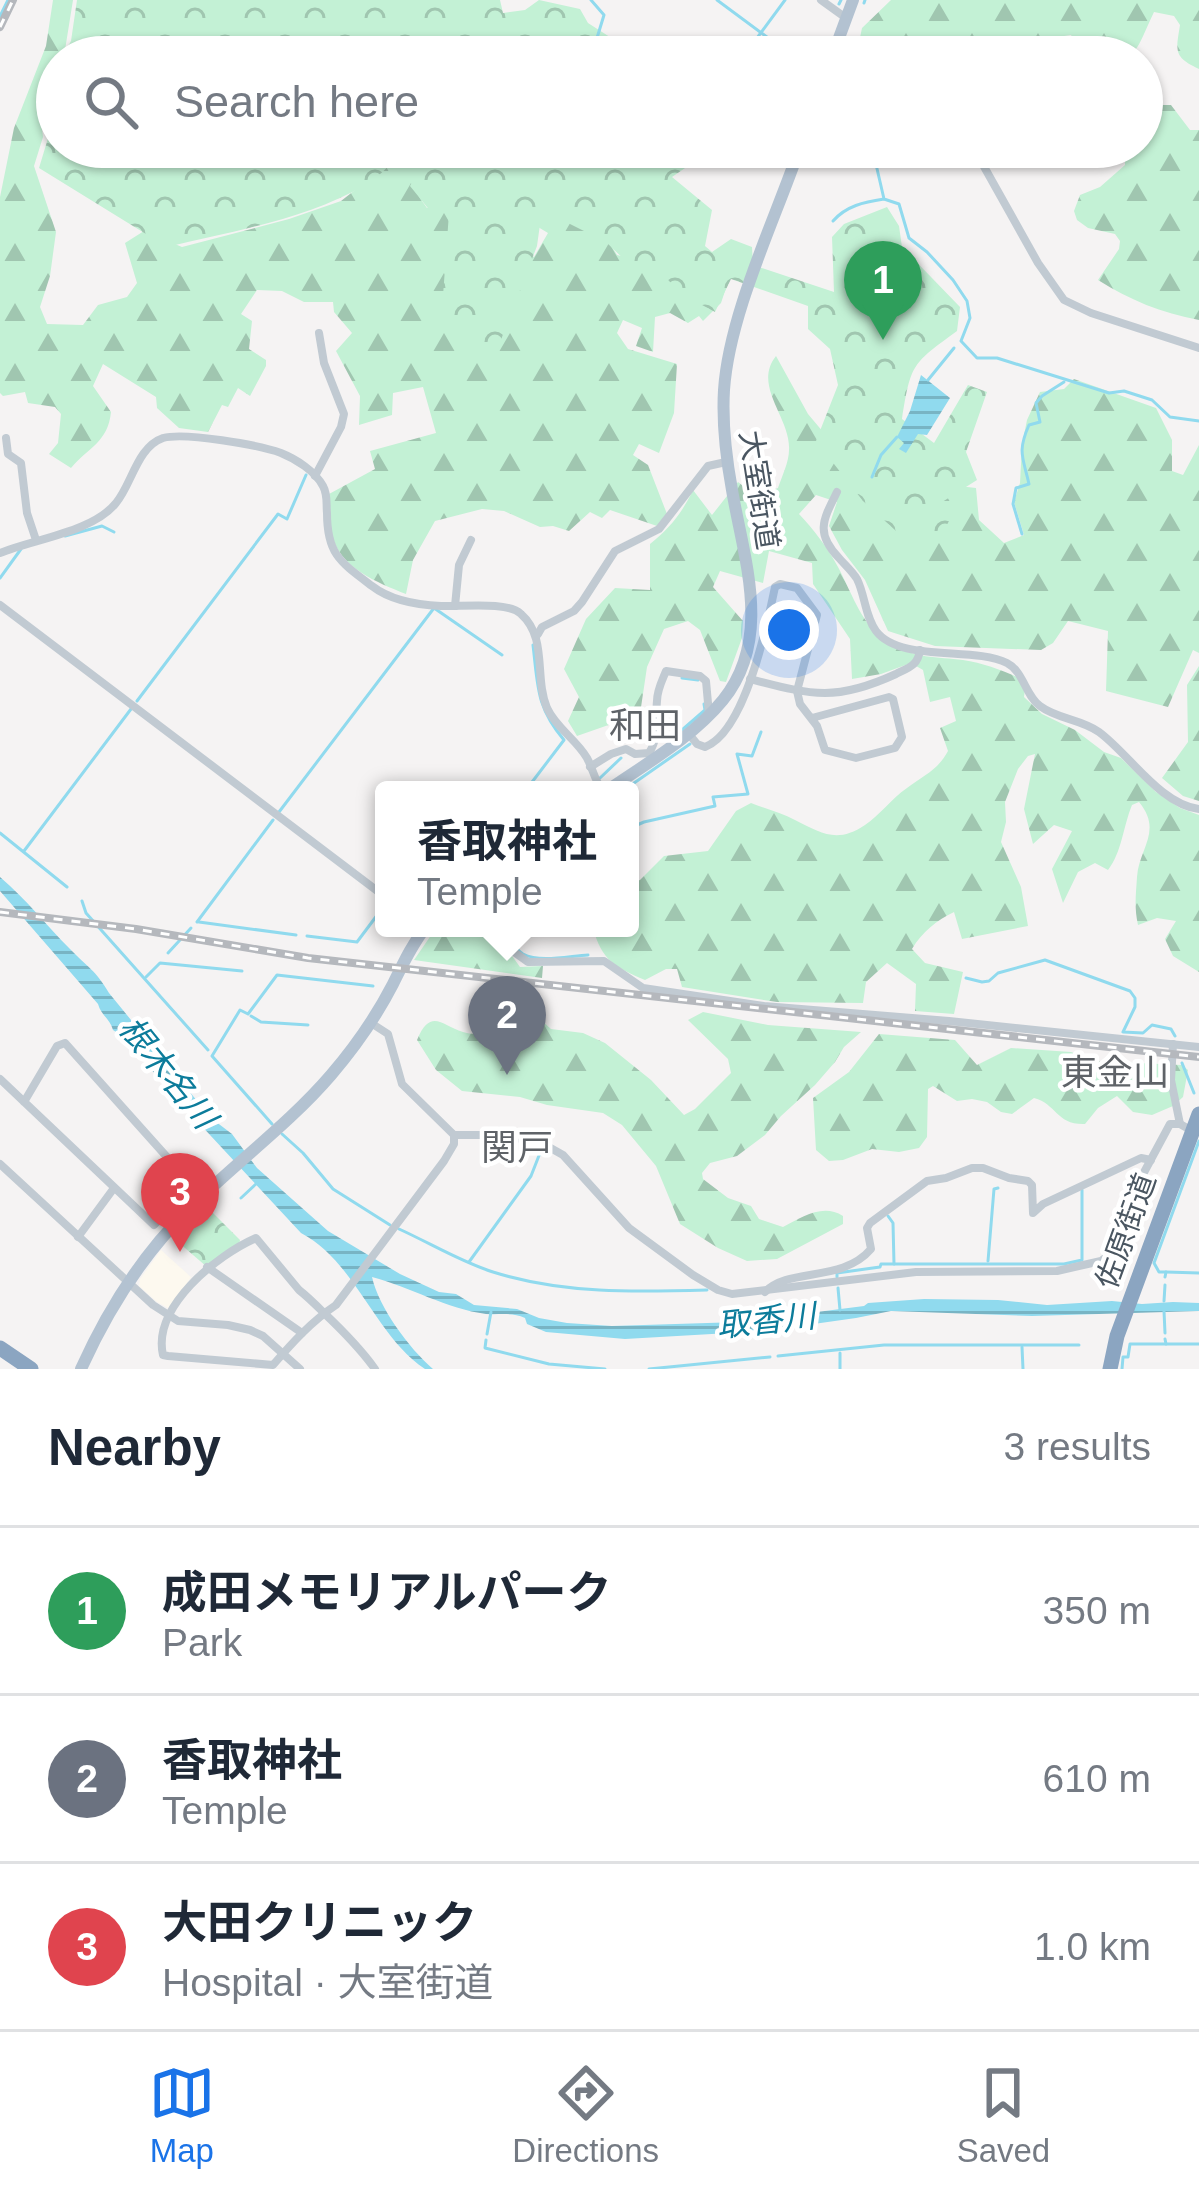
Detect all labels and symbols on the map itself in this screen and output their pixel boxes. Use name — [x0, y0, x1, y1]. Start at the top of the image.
pin: 1 — [844, 241, 922, 340]
street label: 大室街道 — [734, 428, 785, 552]
your location — [759, 600, 819, 660]
district label: 和田 — [609, 705, 681, 746]
pin: 2 — [468, 976, 546, 1075]
water label: 根木名川 — [112, 1009, 225, 1138]
district label: 東金山 — [1061, 1052, 1169, 1093]
district label: 関戸 — [481, 1127, 553, 1168]
pin: 3 — [141, 1153, 219, 1252]
street label: 佐原街道 — [1090, 1169, 1162, 1293]
water label: 取香川 — [715, 1297, 820, 1344]

